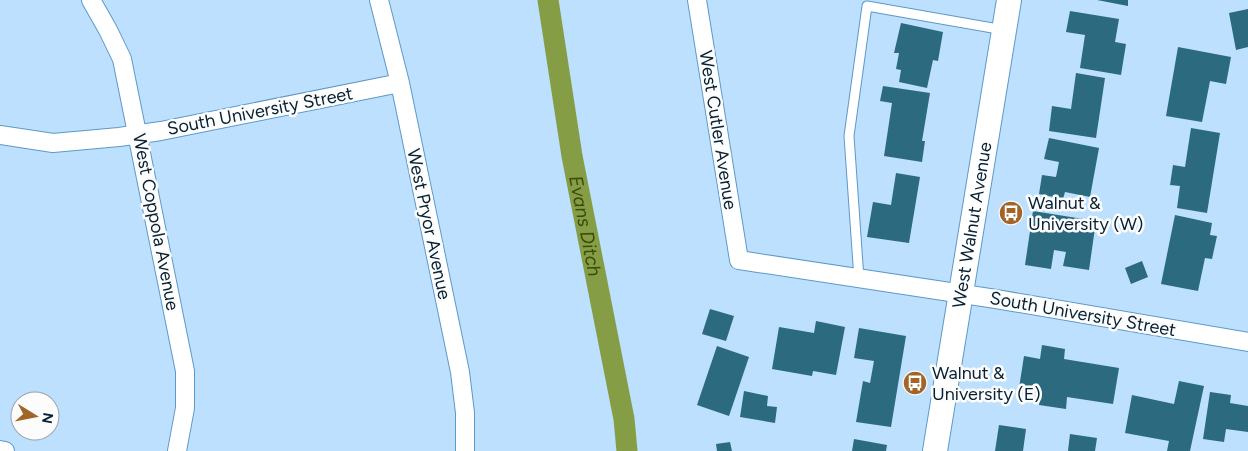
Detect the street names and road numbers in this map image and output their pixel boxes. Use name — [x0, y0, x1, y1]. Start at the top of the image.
street label: West Cutler Avenue — [695, 49, 741, 211]
street label: South University Street — [165, 82, 355, 140]
street label: West Coppola Avenue — [128, 132, 184, 312]
street label: West Walnut Avenue — [948, 140, 997, 310]
street label: West Pryor Avenue — [402, 147, 456, 302]
street label: South University Street — [988, 287, 1178, 341]

